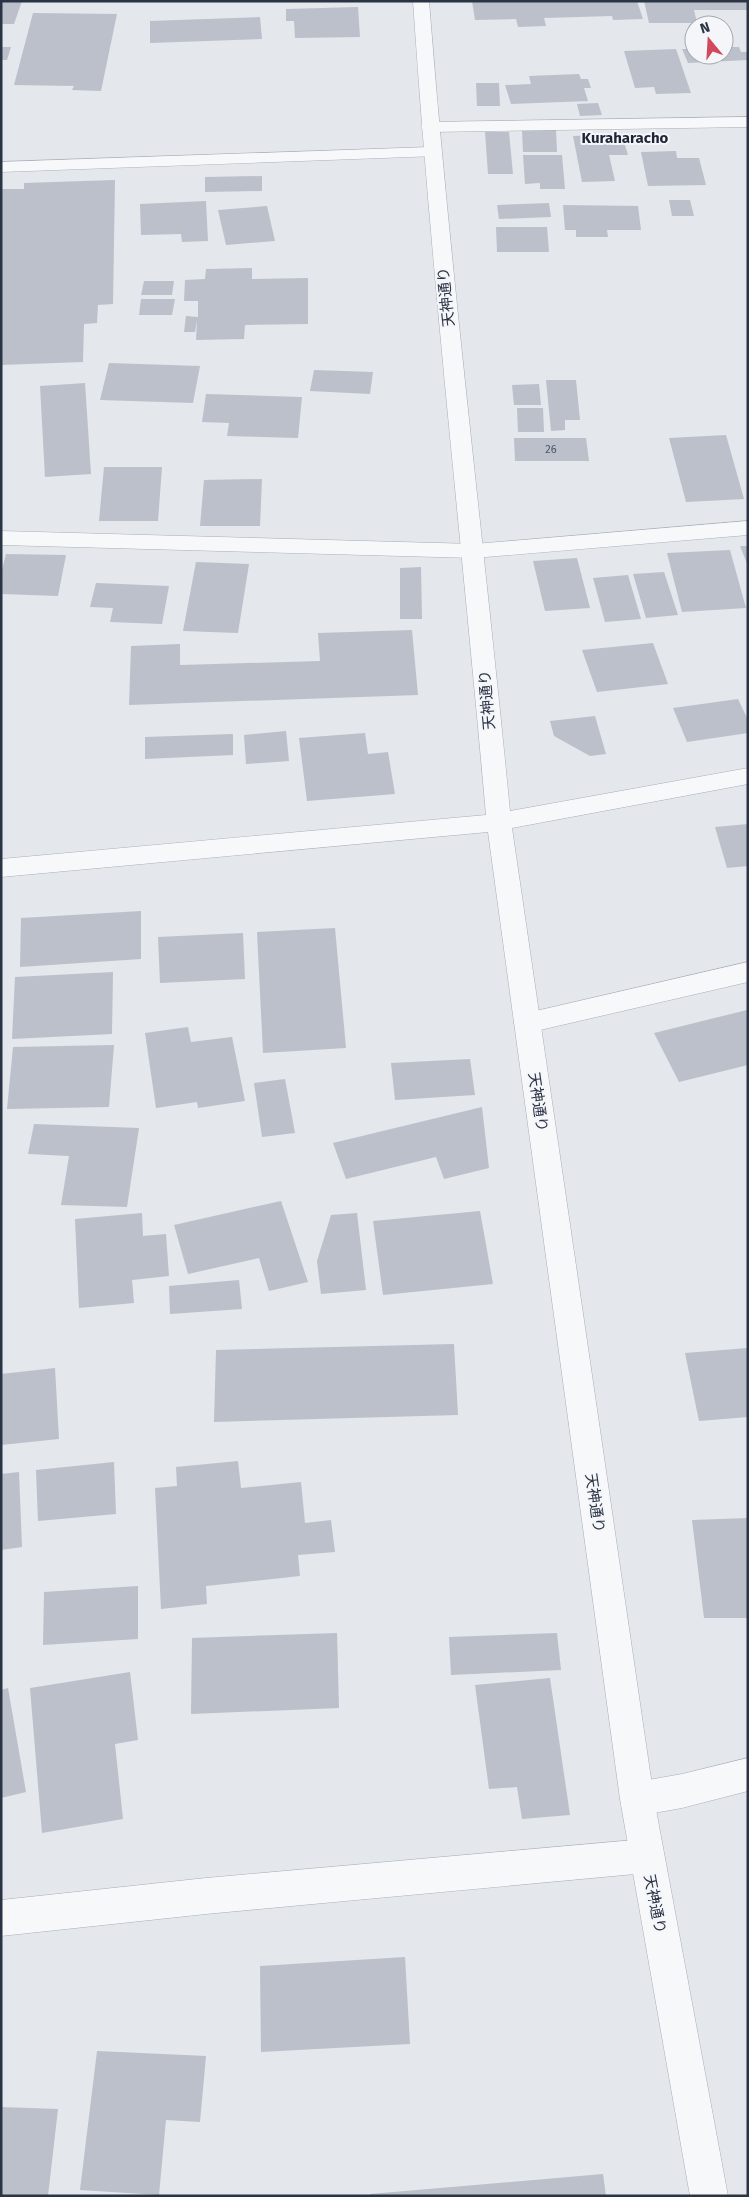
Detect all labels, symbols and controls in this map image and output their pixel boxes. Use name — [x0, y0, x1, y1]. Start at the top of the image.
north arrow — [684, 15, 734, 65]
text: N — [698, 19, 712, 38]
district label: Kuraharacho — [582, 129, 669, 147]
street label: 天神通り — [434, 266, 458, 328]
house number: 26 — [545, 443, 557, 456]
street label: 天神通り — [475, 669, 499, 731]
street label: 天神通り — [525, 1071, 551, 1133]
street label: 天神通り — [582, 1472, 608, 1534]
street label: 天神通り — [640, 1873, 670, 1935]

